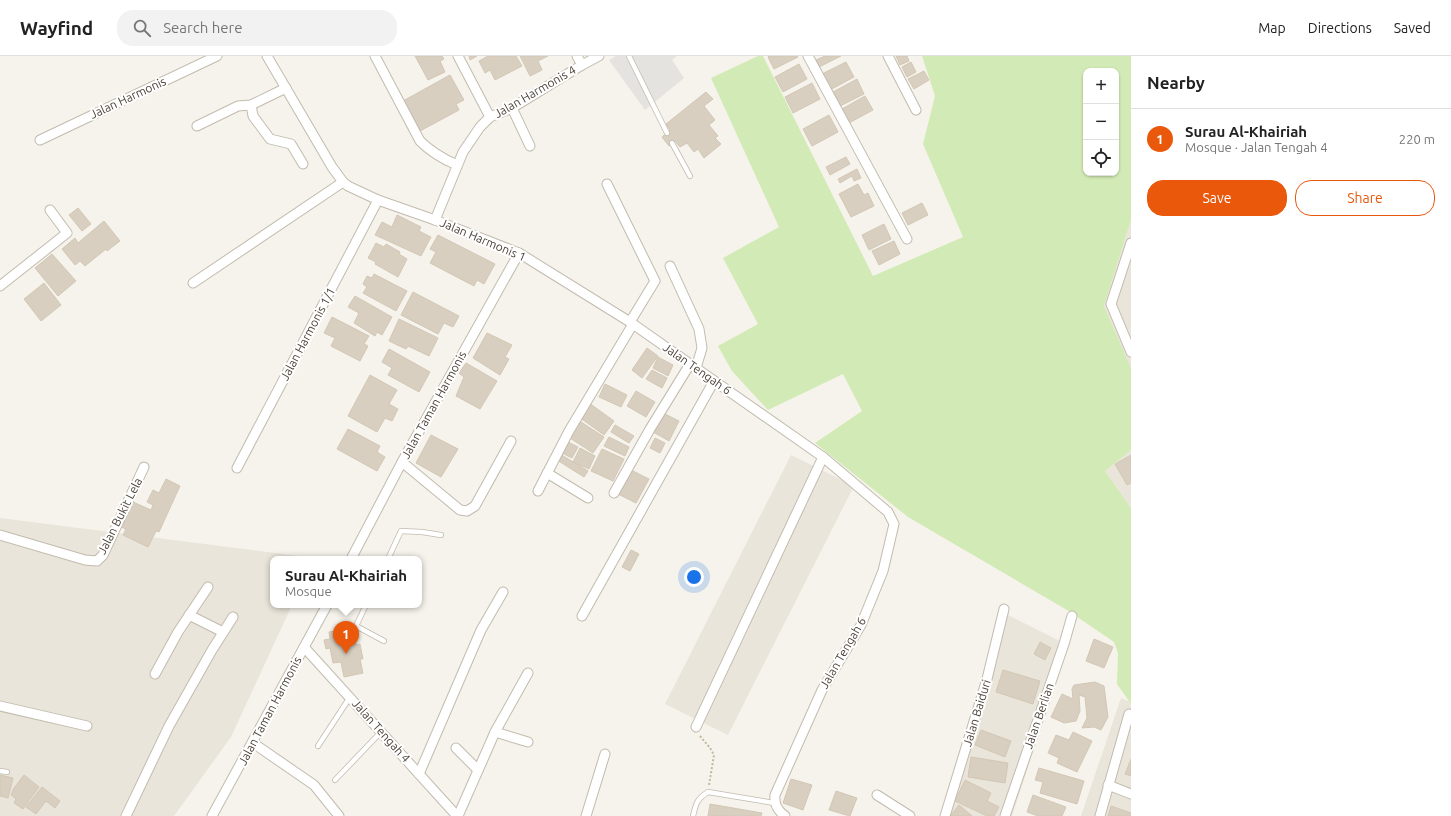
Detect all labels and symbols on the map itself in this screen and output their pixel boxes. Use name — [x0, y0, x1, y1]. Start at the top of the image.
street label: Jalan Harmonis 4 — [492, 63, 578, 120]
street label: Jalan Harmonis — [88, 74, 168, 121]
street label: Jalan Harmonis 1 — [438, 216, 528, 263]
street label: Jalan Harmonis 1/1 — [278, 285, 338, 382]
street label: Jalan Tengah 6 — [661, 340, 734, 397]
street label: Jalan Taman Harmonis — [399, 349, 469, 461]
street label: Jalan Bukit Lela — [95, 475, 144, 556]
your location — [684, 567, 704, 587]
street label: Jalan Tengah 6 — [817, 615, 868, 691]
pin: 1 — [333, 621, 359, 654]
street label: Jalan Taman Harmonis — [235, 654, 304, 767]
street label: Jalan Baiduri — [960, 678, 993, 748]
street label: Jalan Berlian — [1021, 681, 1056, 751]
street label: Jalan Tengah 4 — [350, 697, 413, 765]

